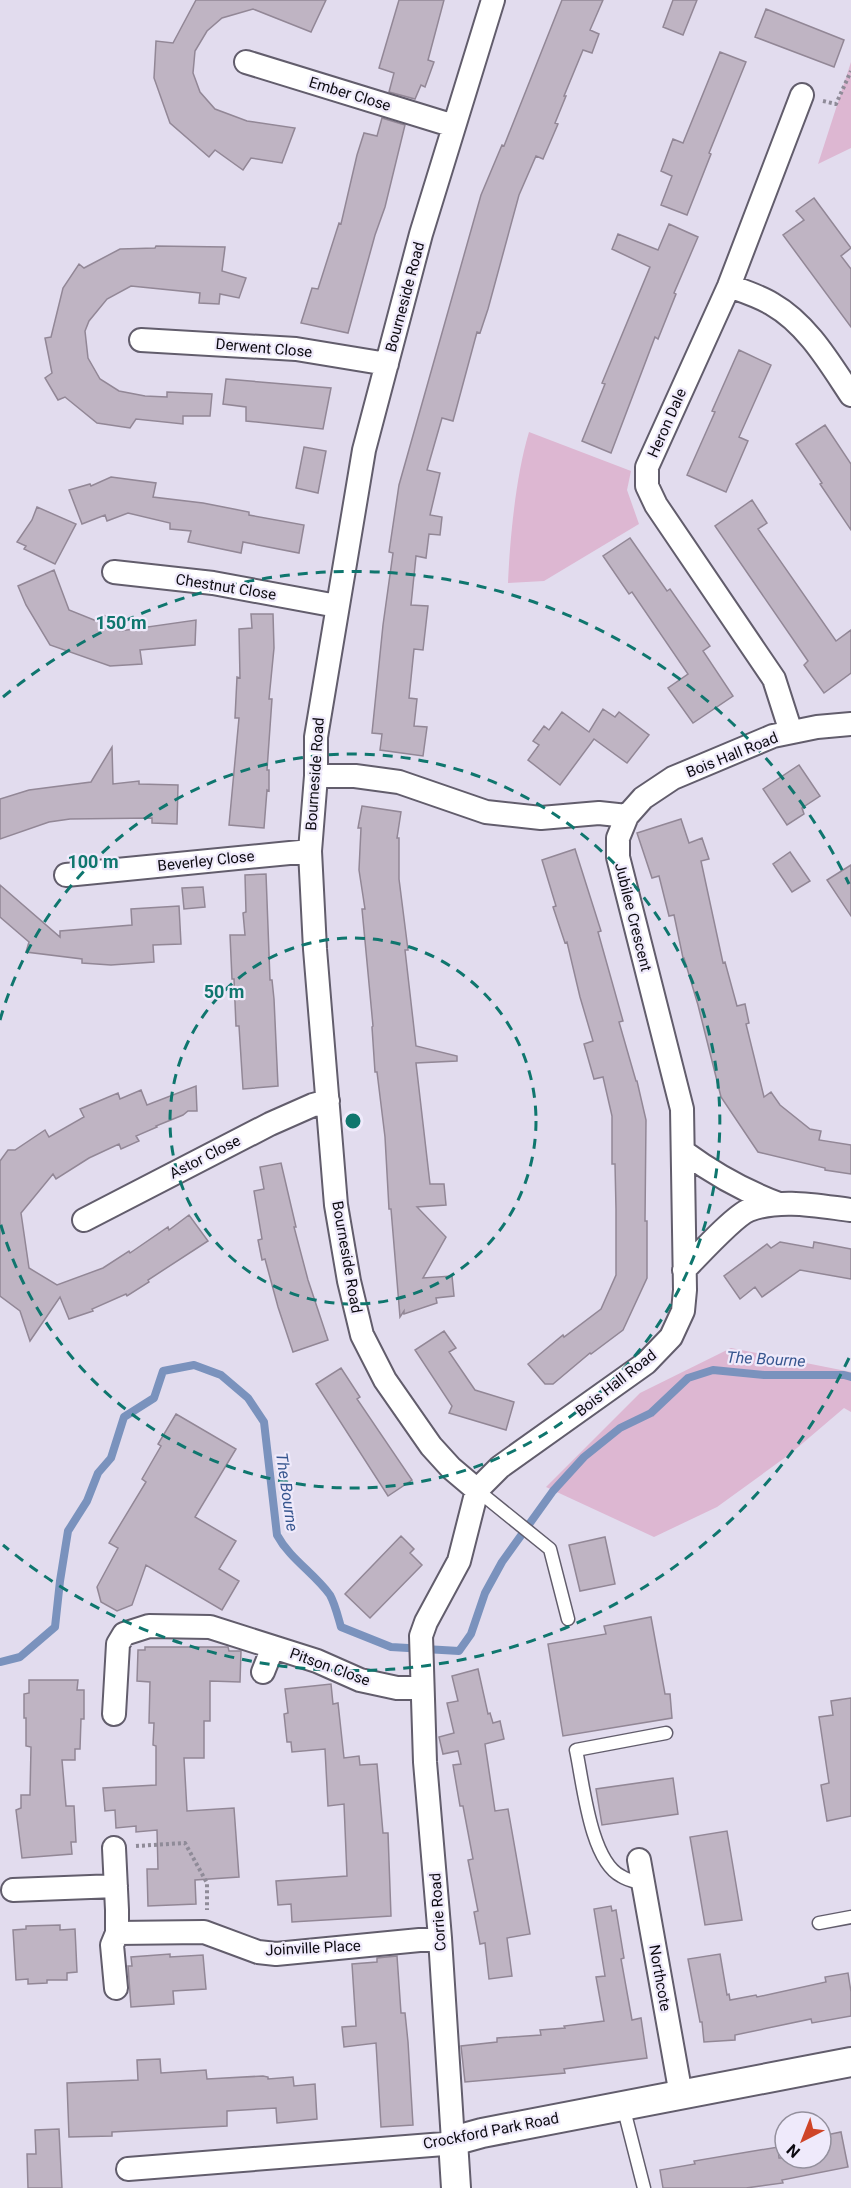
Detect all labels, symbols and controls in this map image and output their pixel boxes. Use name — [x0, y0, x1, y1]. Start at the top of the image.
street label: Ember Close — [307, 73, 393, 115]
street label: Bourneside Road — [382, 240, 428, 354]
street label: Derwent Close — [215, 335, 313, 361]
street label: Heron Dale — [644, 386, 690, 460]
street label: Chestnut Close — [174, 570, 278, 604]
text: 150 m — [95, 612, 147, 633]
street label: Bourneside Road — [302, 717, 328, 831]
street label: Bois Hall Road — [684, 728, 780, 782]
street label: Beverley Close — [157, 847, 255, 875]
text: 100 m — [67, 851, 119, 872]
street label: Jubilee Crescent — [611, 861, 655, 973]
text: 50 m — [204, 981, 244, 1002]
centre of rings — [343, 1111, 363, 1131]
street label: Astor Close — [166, 1131, 244, 1183]
street label: Bourneside Road — [328, 1200, 366, 1314]
street label: Bois Hall Road — [572, 1346, 660, 1420]
water label: The Bourne — [726, 1347, 806, 1371]
water label: The Bourne — [272, 1452, 302, 1532]
street label: Pitson Close — [287, 1644, 373, 1690]
street label: Corrie Road — [426, 1872, 450, 1952]
street label: Joinville Place — [265, 1937, 361, 1959]
street label: Northcote — [645, 1943, 675, 2013]
street label: Crockford Park Road — [422, 2109, 560, 2153]
north arrow — [773, 2110, 833, 2170]
text: N — [783, 2140, 804, 2162]

